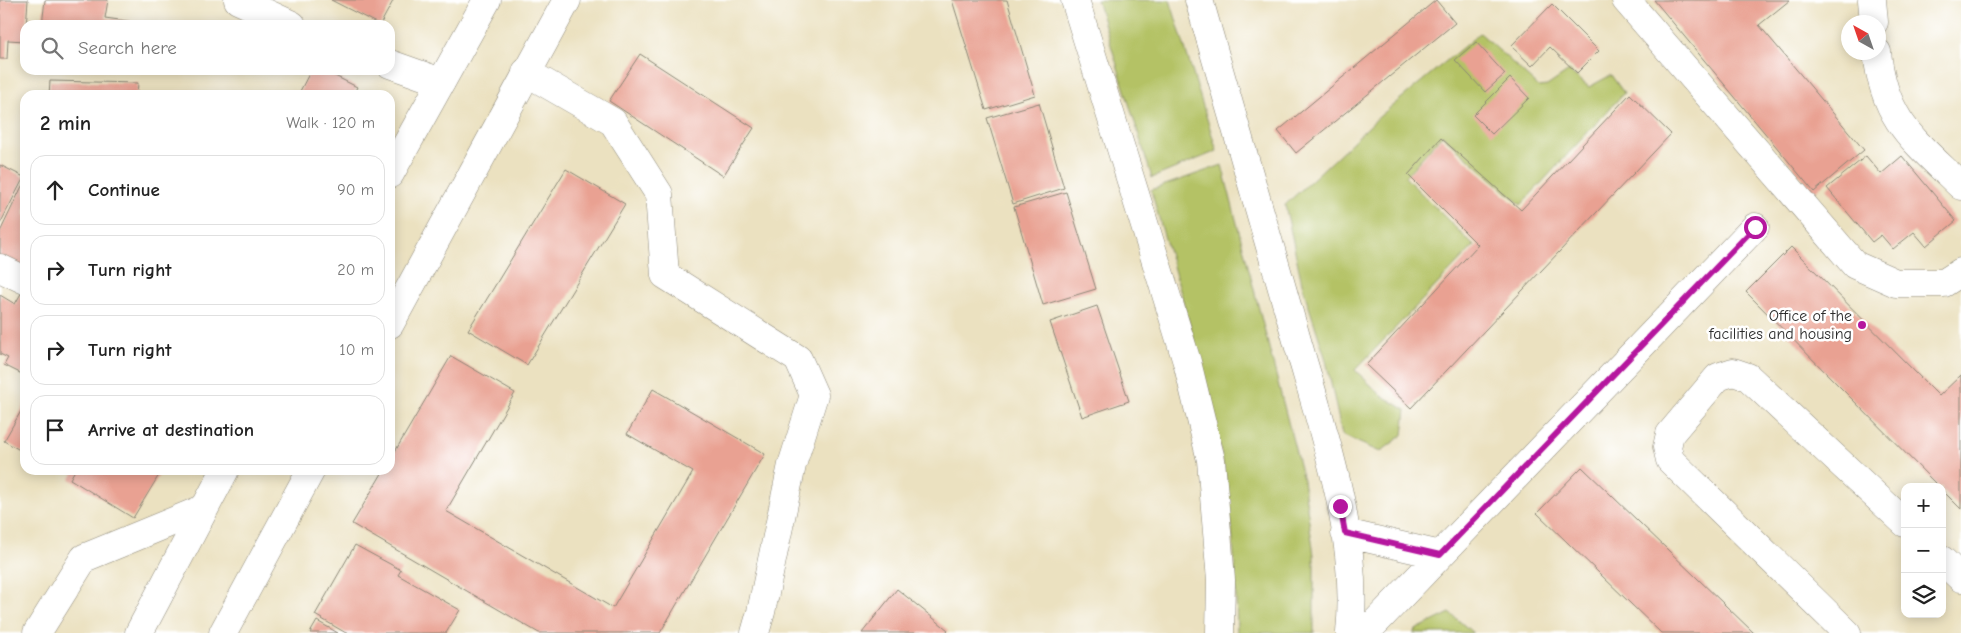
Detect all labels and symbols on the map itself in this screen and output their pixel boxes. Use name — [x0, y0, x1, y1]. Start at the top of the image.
north arrow — [1841, 15, 1886, 60]
route start — [1744, 216, 1767, 239]
place label: Office of the facilities and housing — [1708, 307, 1852, 343]
marker: Office of the facilities and housing — [1856, 319, 1868, 331]
route end — [1329, 495, 1352, 518]

